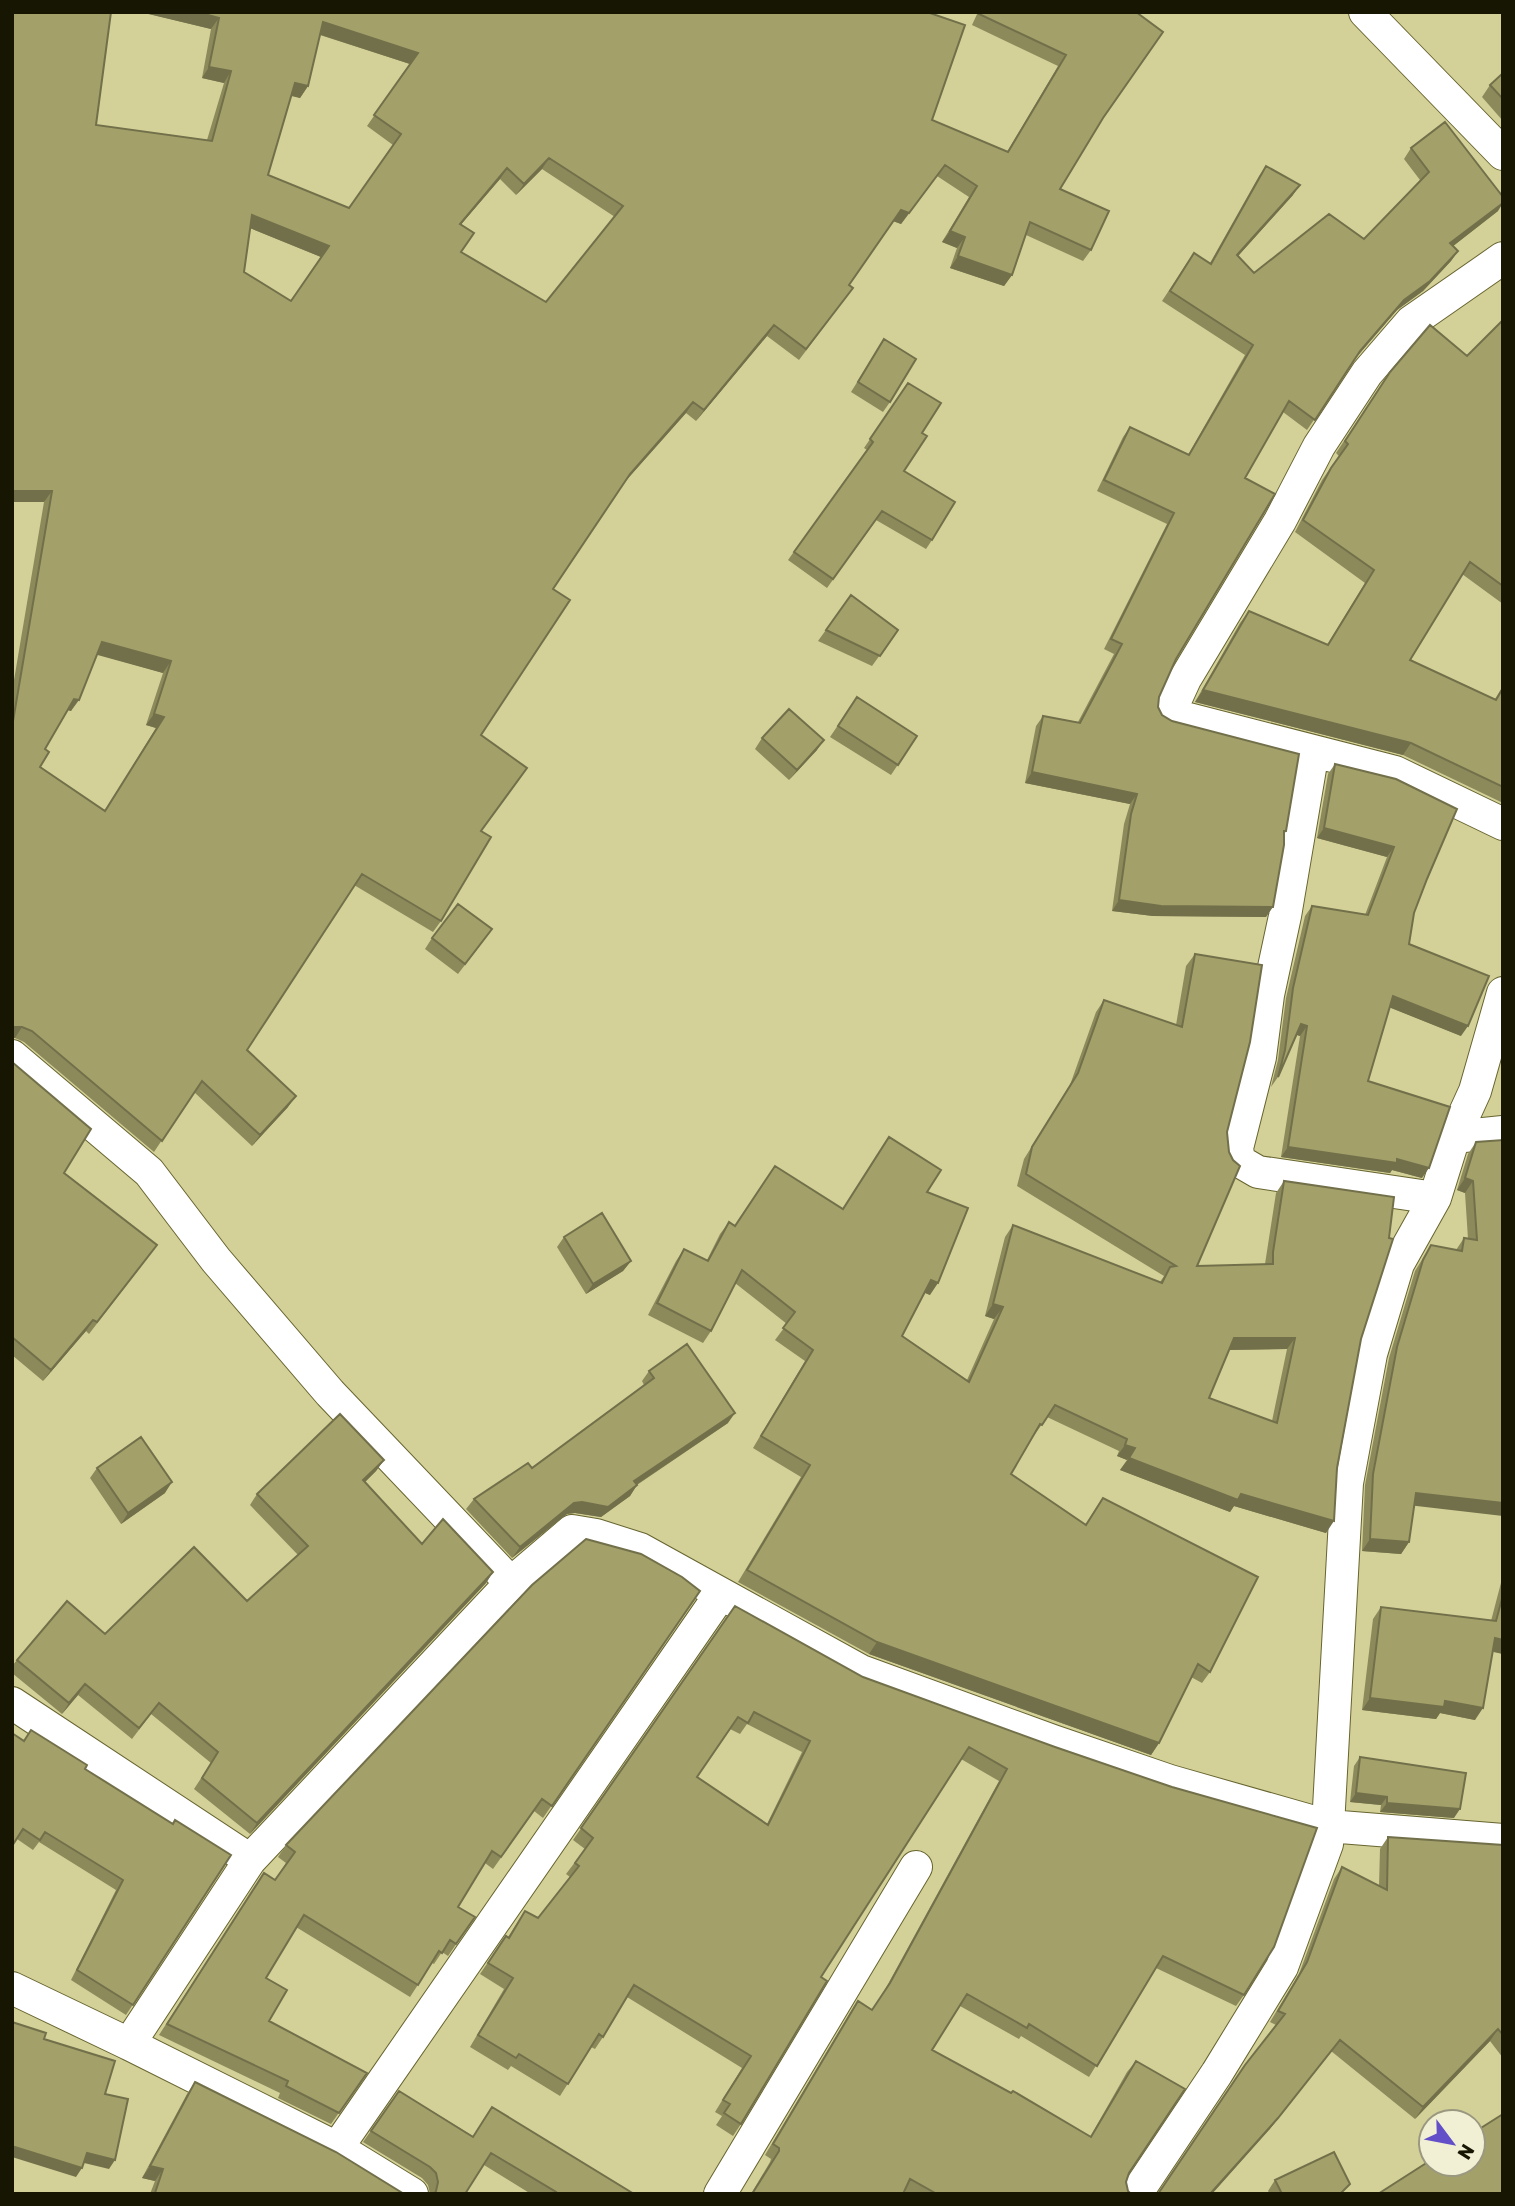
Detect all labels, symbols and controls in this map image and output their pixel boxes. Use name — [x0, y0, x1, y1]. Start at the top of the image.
north arrow — [1417, 2108, 1487, 2178]
text: N — [1453, 2140, 1479, 2164]

